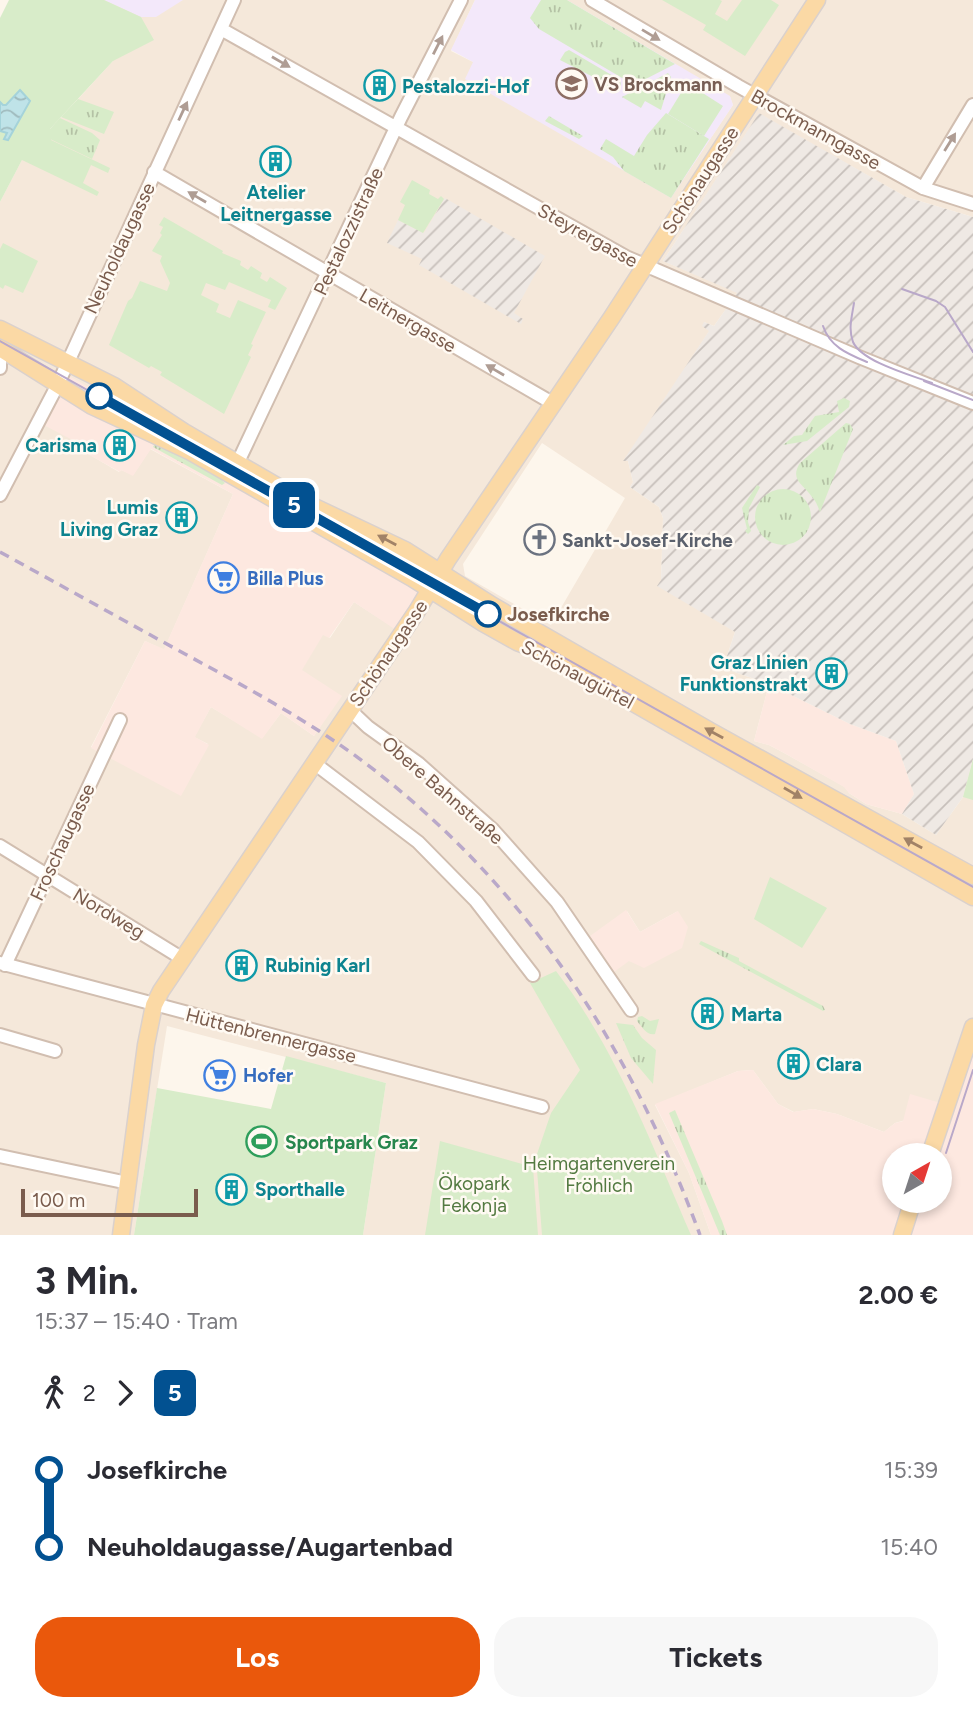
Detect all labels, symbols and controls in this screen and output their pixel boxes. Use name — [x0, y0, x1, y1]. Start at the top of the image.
one-way arrow — [642, 28, 661, 41]
one-way arrow — [432, 35, 444, 55]
one-way arrow — [271, 56, 290, 68]
school or university icon: VS Brockmann — [554, 67, 588, 101]
building icon: Pestalozzi-Hof — [362, 69, 396, 103]
place label: VS Brockmann — [594, 73, 723, 96]
place label: Pestalozzi-Hof — [402, 75, 530, 98]
street label: Brockmanngasse — [747, 84, 885, 175]
one-way arrow — [178, 100, 189, 121]
street label: Schönaugasse — [657, 122, 744, 238]
one-way arrow — [944, 132, 957, 151]
building icon: Atelier Leitnergasse — [259, 144, 293, 178]
street label: Pestalozzistraße — [309, 164, 388, 299]
street label: Neuholdaugasse — [79, 179, 160, 317]
place label: Atelier Leitnergasse — [220, 181, 332, 226]
one-way arrow — [188, 191, 207, 204]
street label: Steyrergasse — [534, 198, 642, 272]
street label: Leitnergasse — [355, 283, 460, 357]
one-way arrow — [485, 364, 504, 376]
unlabelled marker — [86, 383, 112, 409]
building icon: Carisma — [103, 428, 137, 462]
place label: Carisma — [25, 434, 97, 457]
line badge: 5 — [271, 482, 317, 528]
text: 5 — [287, 490, 301, 519]
place label: Lumis Living Graz — [60, 496, 158, 541]
building icon: Lumis Living Graz — [164, 501, 198, 535]
church icon: Sankt-Josef-Kirche — [522, 523, 556, 557]
place label: Sankt-Josef-Kirche — [562, 529, 733, 552]
one-way arrow — [377, 535, 397, 546]
supermarket icon: Billa Plus — [207, 561, 241, 595]
place label: Billa Plus — [247, 567, 324, 590]
street label: Schönaugasse — [344, 596, 432, 711]
marker: Josefkirche — [475, 601, 501, 627]
place label: Josefkirche — [507, 603, 610, 626]
street label: Schönaugürtel — [517, 635, 638, 714]
place label: Graz Linien Funktionstrakt — [680, 651, 808, 696]
building icon: Graz Linien Funktionstrakt — [814, 656, 848, 690]
one-way arrow — [705, 727, 724, 739]
street label: Obere Bahnstraße — [377, 731, 508, 849]
street label: Froschaugasse — [25, 780, 100, 904]
one-way arrow — [783, 787, 802, 799]
one-way arrow — [904, 837, 923, 849]
street label: Nordweg — [69, 883, 149, 944]
building icon: Rubinig Karl — [225, 948, 259, 982]
place label: Rubinig Karl — [265, 954, 370, 977]
building icon: Marta — [691, 997, 725, 1031]
street label: Hüttenbrennergasse — [183, 1003, 359, 1068]
place label: Marta — [731, 1003, 782, 1026]
building icon: Clara — [776, 1047, 810, 1081]
place label: Clara — [816, 1053, 862, 1076]
supermarket icon: Hofer — [203, 1058, 237, 1092]
place label: Hofer — [243, 1064, 293, 1087]
sports icon: Sportpark Graz — [245, 1125, 279, 1159]
place label: Sportpark Graz — [285, 1131, 418, 1154]
north arrow — [882, 1143, 952, 1213]
map controls — [882, 1143, 952, 1213]
park label: Heimgartenverein Fröhlich — [523, 1152, 675, 1197]
building icon: Sporthalle — [215, 1172, 249, 1206]
park label: Ökopark Fekonja — [438, 1172, 510, 1217]
place label: Sporthalle — [255, 1178, 345, 1201]
scale bar — [21, 1186, 198, 1218]
text: 100 m — [32, 1189, 85, 1212]
text: 3 Min. — [35, 1258, 139, 1304]
text: 2.00 € — [859, 1279, 938, 1311]
text: 15:37 – 15:40 · Tram — [35, 1307, 238, 1335]
icon: walk — [35, 1374, 73, 1412]
icon: forward — [106, 1374, 144, 1412]
text: 5 — [168, 1378, 182, 1407]
text: 2 — [83, 1379, 96, 1407]
text: Josefkirche — [87, 1454, 227, 1486]
text: 15:39 — [884, 1456, 938, 1484]
text: Neuholdaugasse/Augartenbad — [87, 1531, 453, 1563]
text: 15:40 — [880, 1533, 938, 1561]
button: Los — [35, 1617, 480, 1697]
button: Tickets — [494, 1617, 938, 1697]

